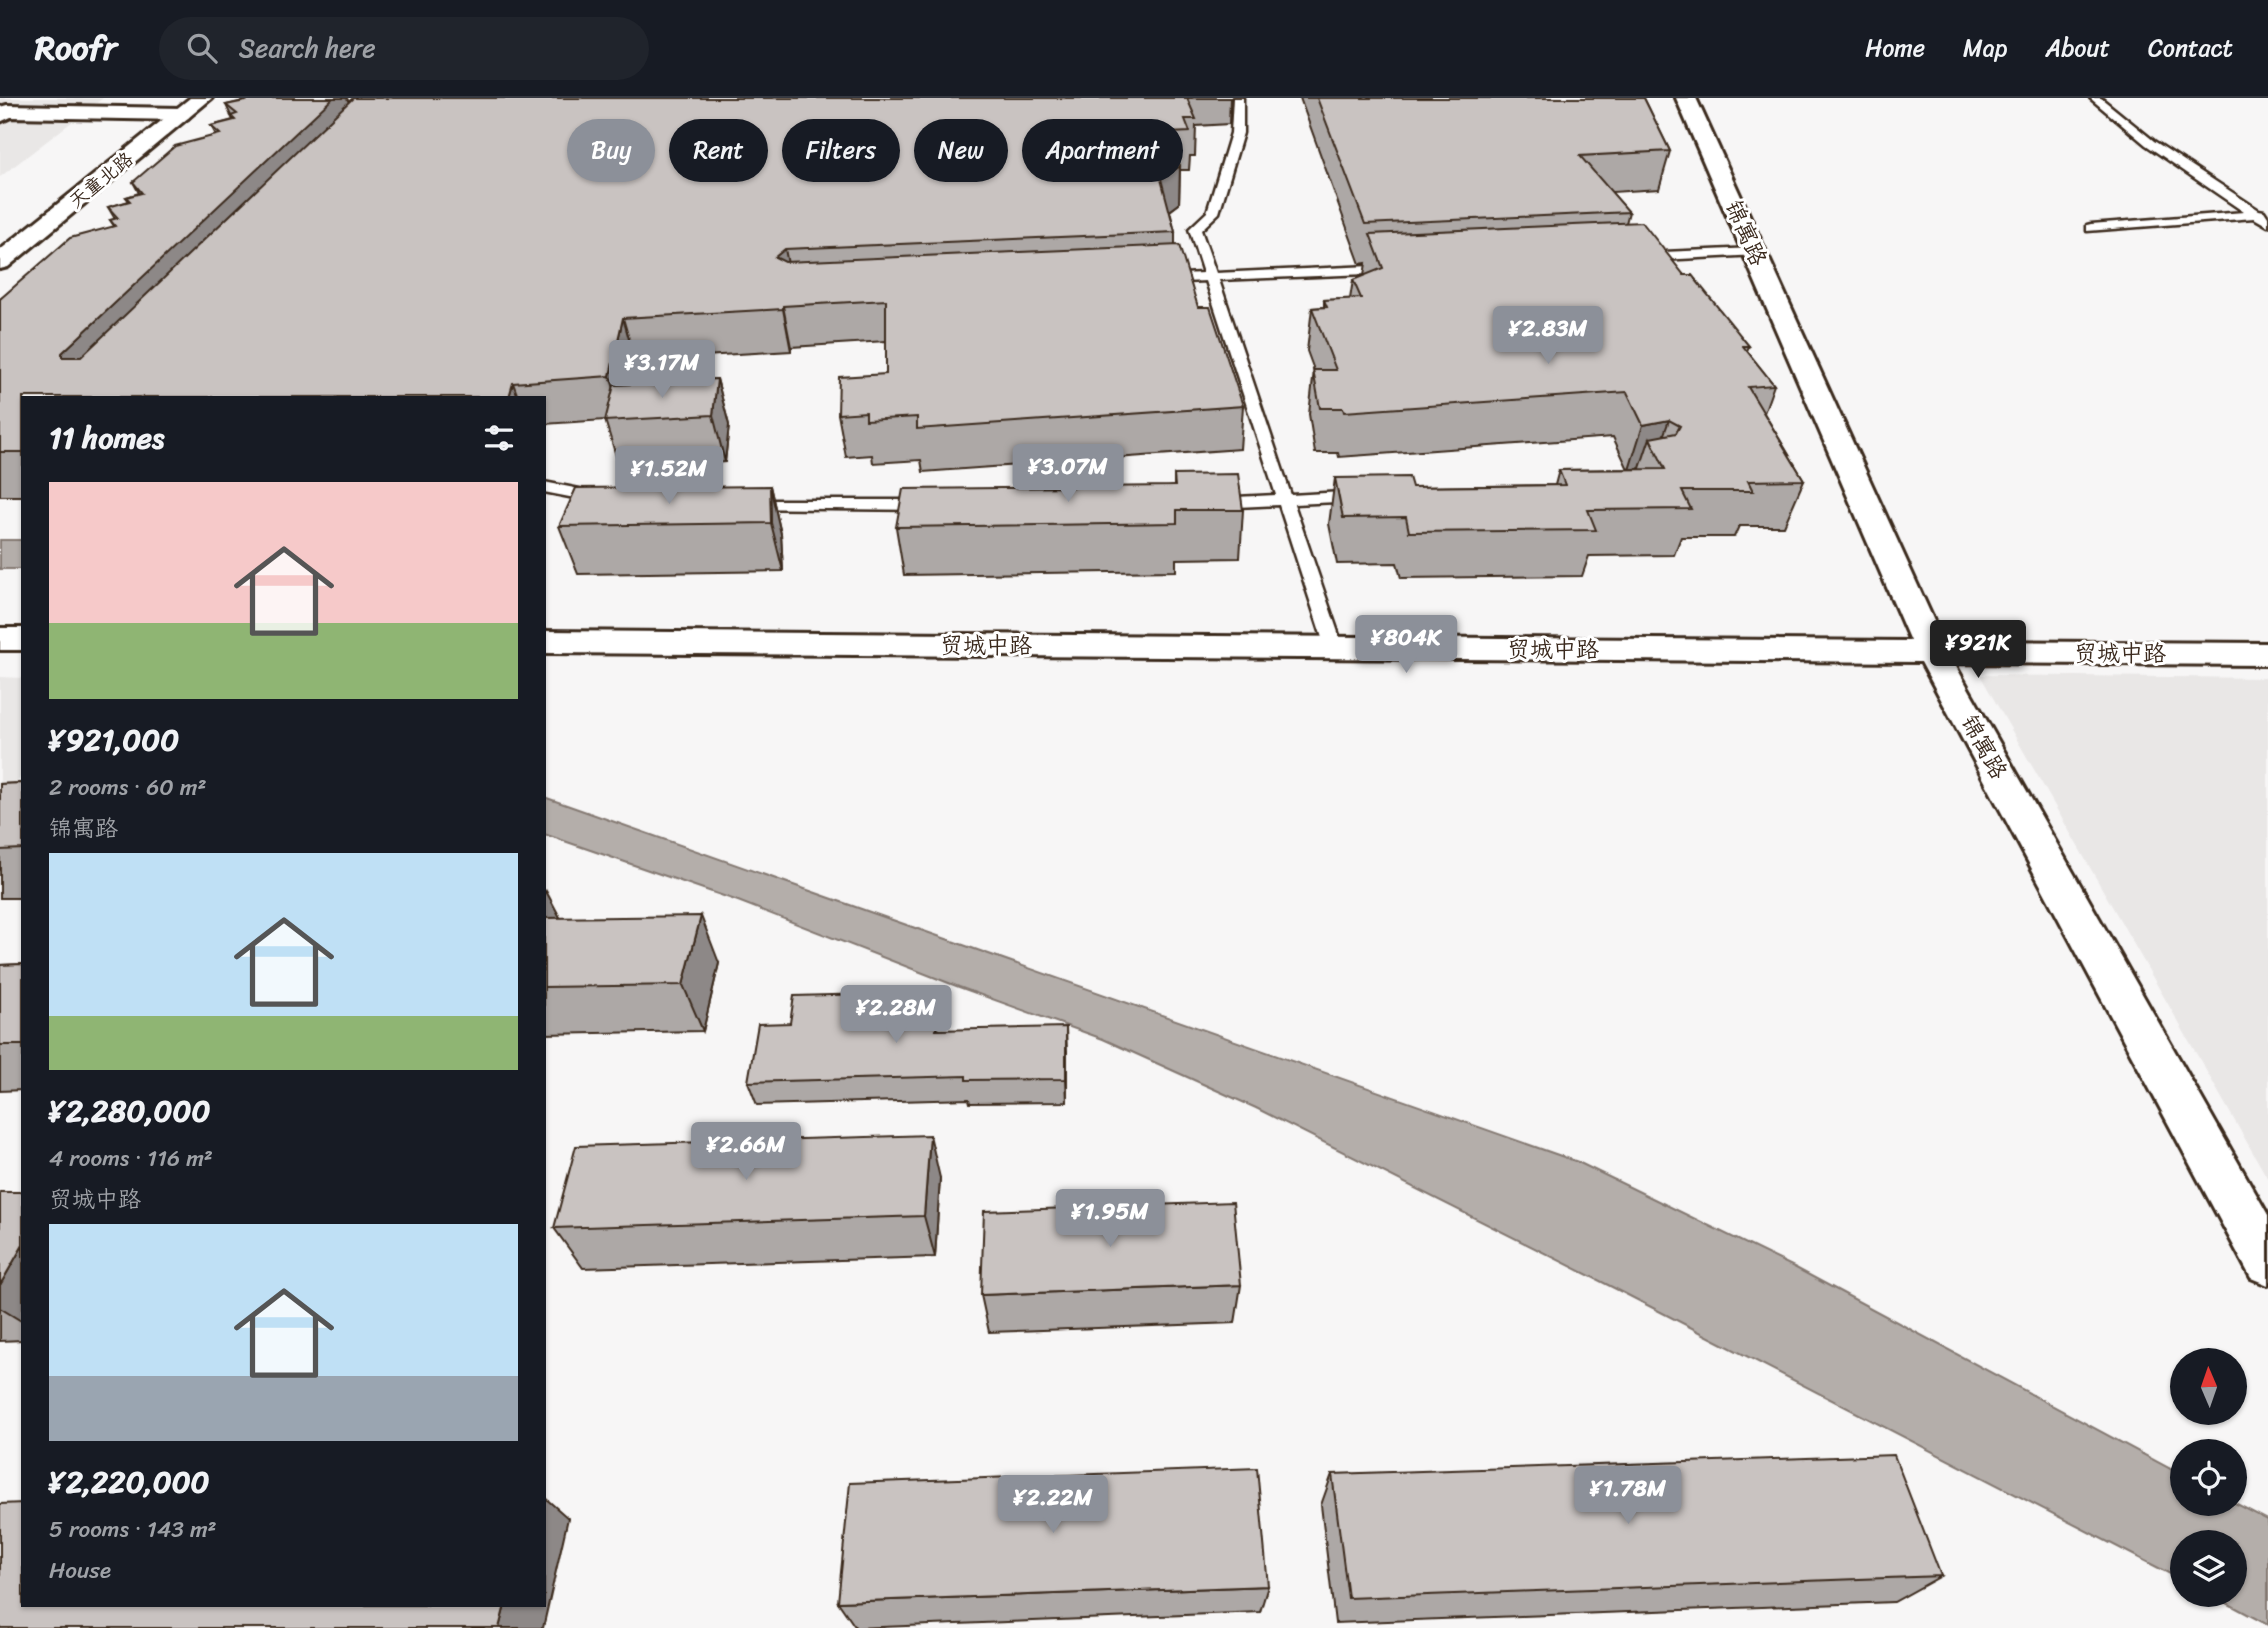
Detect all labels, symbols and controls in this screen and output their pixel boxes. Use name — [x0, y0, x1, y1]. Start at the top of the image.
search box — [159, 17, 649, 80]
text: Roofr — [35, 19, 117, 77]
text: Search here — [239, 25, 376, 71]
text: Home — [1865, 27, 1925, 69]
text: Map — [1963, 27, 2007, 69]
text: About — [2045, 27, 2110, 69]
text: Contact — [2148, 27, 2233, 69]
icon: search — [183, 29, 221, 67]
chip: Buy — [567, 119, 655, 182]
chip: Rent — [669, 119, 768, 182]
chip: Filters — [782, 119, 900, 182]
chip: New — [914, 119, 1008, 182]
chip: Apartment — [1022, 119, 1183, 182]
street label: 天童北路 — [61, 143, 141, 217]
street label: 锦寓路 — [1713, 193, 1779, 273]
pin: ¥2.83M — [1491, 306, 1605, 366]
text: ¥2.83M — [1509, 308, 1587, 349]
pin: ¥3.17M — [605, 341, 719, 400]
text: ¥3.17M — [625, 342, 699, 383]
text: 11 homes — [49, 411, 164, 465]
icon: filters — [480, 419, 518, 457]
pin: ¥3.07M — [1011, 444, 1125, 504]
pin: ¥1.52M — [612, 446, 726, 506]
text: ¥3.07M — [1029, 446, 1107, 487]
text: ¥1.52M — [631, 448, 707, 489]
icon: home — [221, 528, 347, 654]
pin: ¥804K — [1357, 616, 1455, 675]
text: ¥804K — [1371, 617, 1441, 658]
pin: ¥921K — [1929, 620, 2027, 680]
text: ¥921K — [1946, 622, 2010, 663]
street label: 贸城中路 — [940, 625, 1032, 666]
street label: 贸城中路 — [1507, 629, 1599, 670]
street label: 贸城中路 — [2074, 633, 2166, 674]
street label: 锦寓路 — [1949, 707, 2019, 787]
text: ¥921,000 — [49, 713, 179, 767]
text: 2 rooms · 60 m² — [49, 767, 207, 808]
text: 锦寓路 — [49, 808, 118, 849]
icon: home — [221, 899, 347, 1025]
pin: ¥2.28M — [839, 986, 953, 1045]
text: ¥2.28M — [857, 987, 935, 1028]
text: ¥2,280,000 — [49, 1084, 210, 1138]
pin: ¥2.66M — [689, 1122, 803, 1182]
text: ¥2.66M — [707, 1124, 785, 1165]
text: 4 rooms · 116 m² — [49, 1138, 213, 1179]
text: 贸城中路 — [49, 1179, 141, 1220]
pin: ¥1.95M — [1053, 1190, 1167, 1249]
text: ¥1.95M — [1072, 1191, 1148, 1232]
icon: home — [221, 1270, 347, 1396]
north arrow — [2170, 1348, 2247, 1424]
map controls — [2170, 1348, 2247, 1607]
button: locate — [2170, 1439, 2247, 1516]
text: ¥2,220,000 — [49, 1455, 210, 1509]
pin: ¥1.78M — [1571, 1466, 1685, 1526]
text: ¥1.78M — [1590, 1468, 1666, 1509]
pin: ¥2.22M — [996, 1476, 1110, 1535]
text: ¥2.22M — [1014, 1477, 1092, 1518]
text: 5 rooms · 143 m² — [49, 1509, 217, 1550]
button: layers — [2170, 1530, 2247, 1607]
text: House — [49, 1550, 111, 1591]

